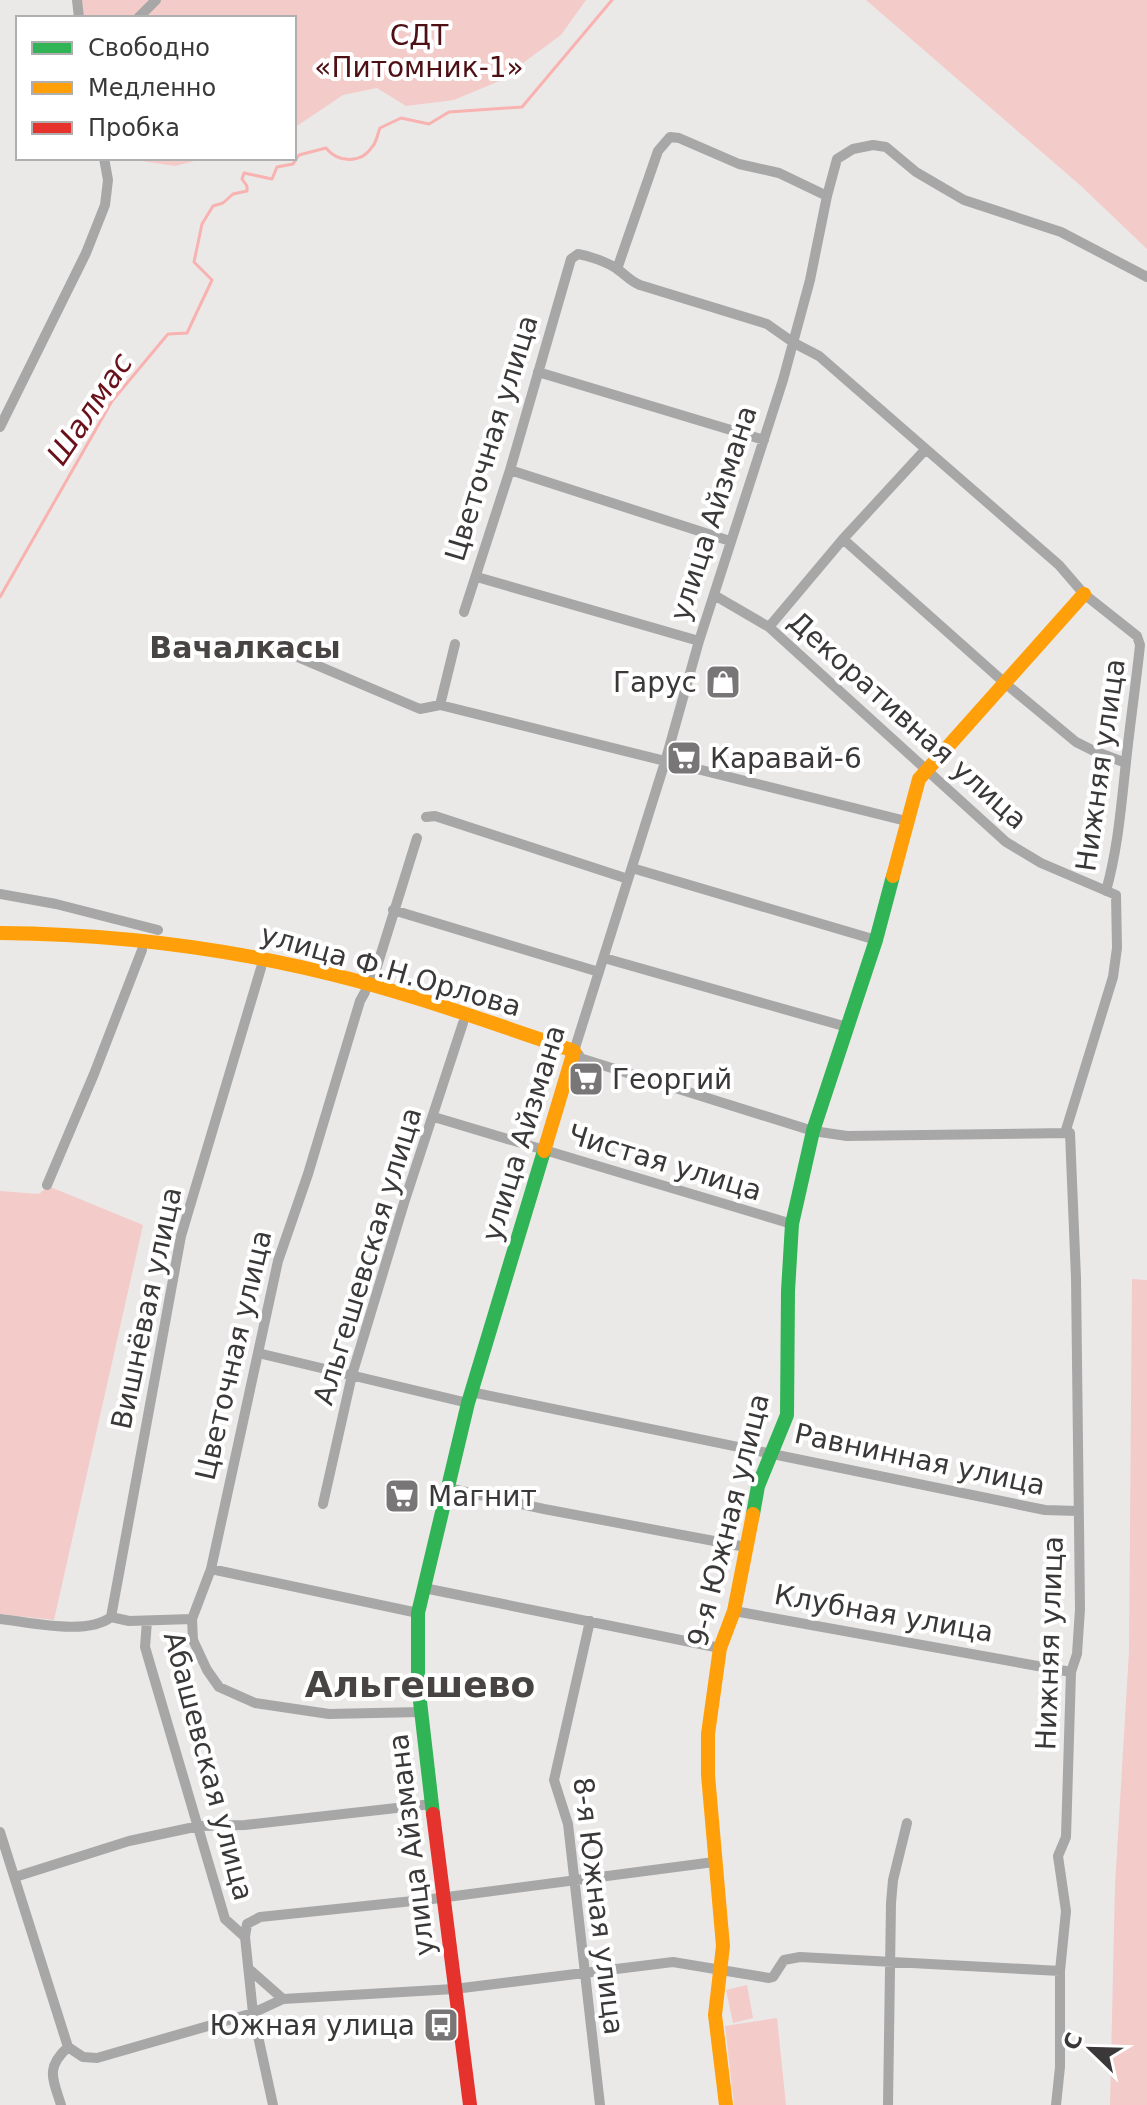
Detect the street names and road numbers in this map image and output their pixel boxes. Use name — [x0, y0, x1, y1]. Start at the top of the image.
street label: Цветочная улица — [438, 311, 545, 565]
street label: улица Айзмана — [663, 402, 764, 625]
street label: Декоративная улица — [782, 605, 1034, 836]
street label: Нижняя улица — [1069, 657, 1132, 873]
street label: улица Ф.Н.Орлова — [257, 918, 525, 1023]
street label: улица Айзмана — [475, 1021, 572, 1245]
street label: Альгешевская улица — [307, 1104, 428, 1409]
street label: Чистая улица — [564, 1117, 766, 1208]
street label: Вишнёвая улица — [105, 1184, 188, 1432]
street label: Цветочная улица — [189, 1227, 278, 1483]
street label: 9-я Южная улица — [681, 1390, 776, 1650]
street label: Равнинная улица — [792, 1417, 1048, 1502]
street label: Нижняя улица — [1029, 1535, 1070, 1751]
street label: Клубная улица — [772, 1578, 996, 1649]
street label: Абашевская улица — [157, 1628, 260, 1904]
street label: улица Айзмана — [381, 1732, 442, 1958]
street label: 8-я Южная улица — [566, 1775, 631, 2037]

